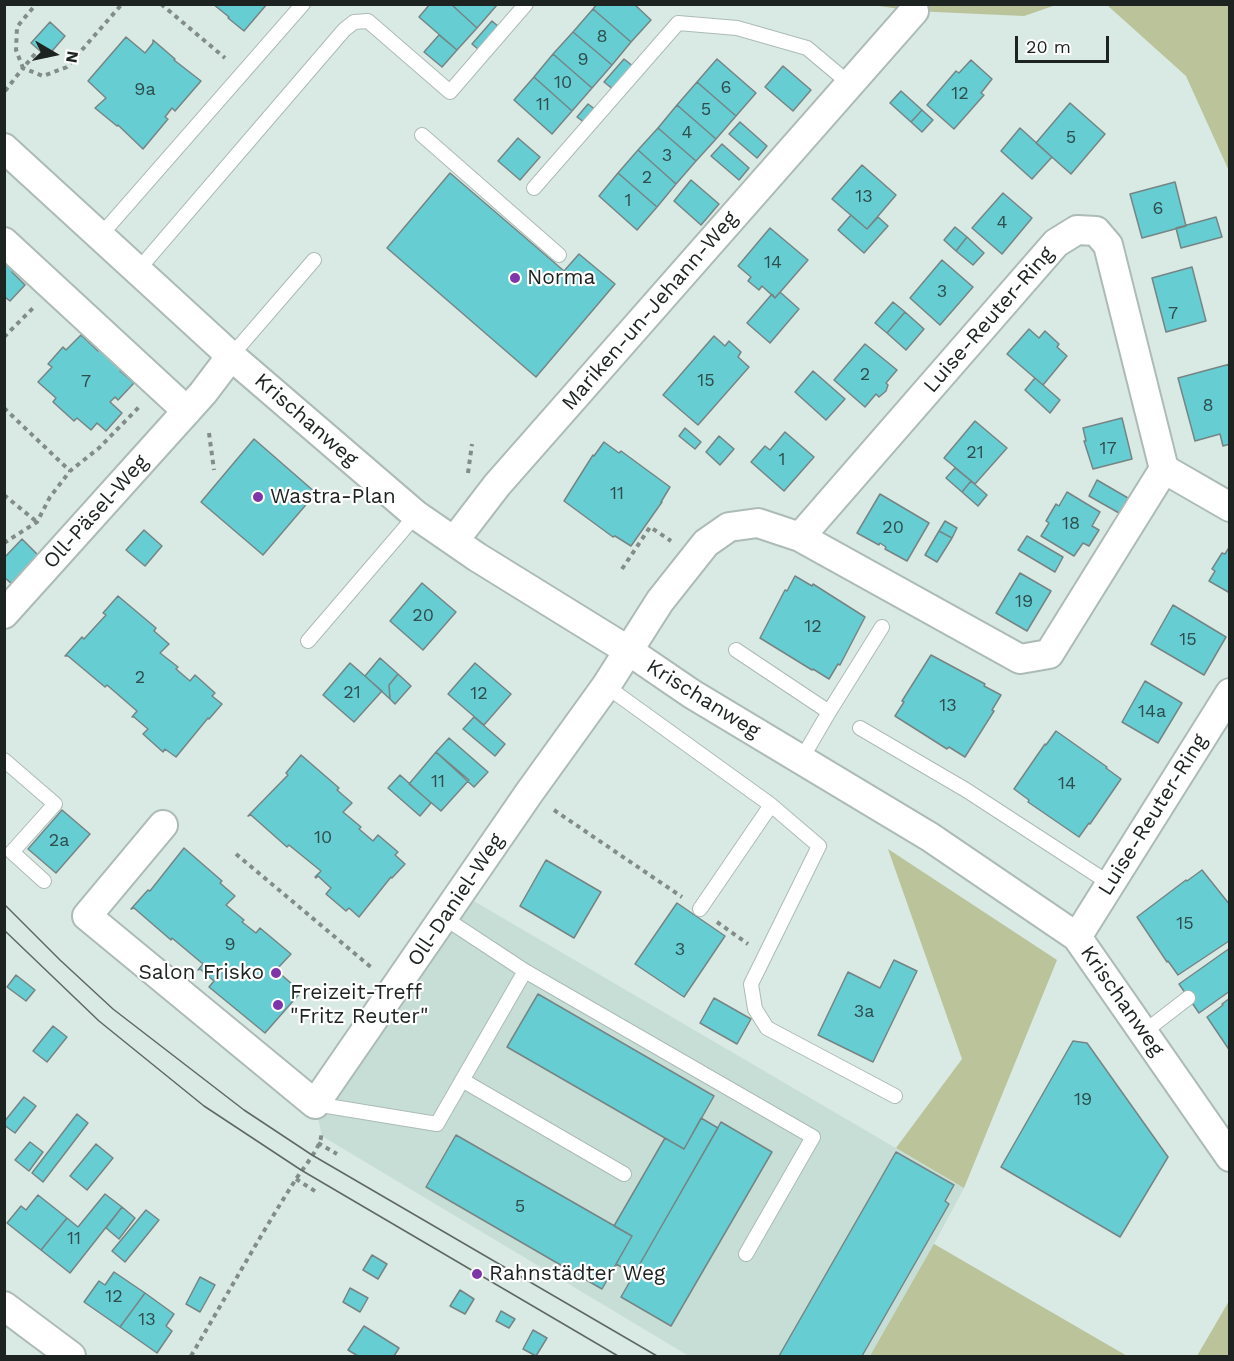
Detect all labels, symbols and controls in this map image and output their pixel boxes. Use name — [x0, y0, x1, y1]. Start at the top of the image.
north arrow — [24, 24, 84, 84]
scale bar — [1018, 24, 1112, 62]
house number: 8 — [596, 26, 608, 48]
text: 20 m — [1026, 36, 1071, 57]
house number: 9 — [577, 49, 589, 71]
text: N — [62, 50, 83, 64]
house number: 10 — [554, 72, 572, 94]
house number: 6 — [721, 77, 731, 99]
house number: 9a — [134, 79, 156, 101]
house number: 12 — [951, 83, 969, 105]
house number: 11 — [536, 94, 550, 116]
house number: 5 — [701, 99, 711, 121]
house number: 4 — [682, 122, 692, 144]
house number: 5 — [1066, 127, 1076, 149]
house number: 3 — [662, 145, 672, 167]
house number: 2 — [642, 167, 652, 189]
house number: 13 — [855, 186, 873, 208]
house number: 1 — [624, 190, 632, 212]
house number: 6 — [1153, 198, 1163, 220]
street label: Mariken-un-Jehann-Weg — [557, 206, 743, 416]
house number: 4 — [997, 212, 1007, 234]
street label: Luise-Reuter-Ring — [919, 242, 1059, 398]
house number: 14 — [764, 252, 782, 274]
place label: Norma — [527, 265, 595, 291]
marker: Norma — [508, 271, 522, 285]
house number: 3 — [937, 281, 947, 303]
house number: 7 — [1168, 303, 1178, 325]
house number: 2 — [860, 364, 870, 386]
street label: Krischanweg — [249, 368, 363, 472]
house number: 15 — [697, 370, 715, 392]
house number: 7 — [81, 371, 91, 393]
house number: 8 — [1202, 395, 1214, 417]
house number: 17 — [1099, 438, 1117, 460]
house number: 21 — [966, 442, 984, 464]
house number: 1 — [778, 449, 786, 471]
street label: Oll-Päsel-Weg — [38, 450, 154, 574]
house number: 11 — [610, 483, 624, 505]
place label: Wastra-Plan — [270, 484, 396, 510]
marker: Wastra-Plan — [251, 490, 265, 504]
house number: 18 — [1062, 513, 1080, 535]
house number: 20 — [882, 517, 904, 539]
house number: 19 — [1015, 591, 1033, 613]
house number: 20 — [412, 605, 434, 627]
house number: 12 — [804, 616, 822, 638]
house number: 15 — [1179, 629, 1197, 651]
street label: Krischanweg — [642, 654, 764, 744]
house number: 2 — [135, 667, 145, 689]
house number: 21 — [343, 682, 361, 704]
house number: 12 — [470, 683, 488, 705]
house number: 13 — [939, 695, 957, 717]
house number: 14a — [1138, 701, 1166, 723]
street label: Luise-Reuter-Ring — [1093, 730, 1213, 900]
house number: 11 — [431, 771, 445, 793]
house number: 14 — [1058, 773, 1076, 795]
house number: 10 — [314, 827, 332, 849]
street label: Oll-Daniel-Weg — [402, 829, 510, 971]
house number: 2a — [49, 830, 69, 852]
house number: 15 — [1176, 913, 1194, 935]
house number: 9 — [224, 934, 236, 956]
house number: 3 — [675, 939, 685, 961]
street label: Krischanweg — [1075, 941, 1169, 1061]
place label: Salon Frisko — [138, 960, 264, 986]
marker: Salon Frisko — [269, 966, 283, 980]
place label: Freizeit-Treff "Fritz Reuter" — [290, 980, 428, 1030]
marker: Freizeit-Treff "Fritz Reuter" — [271, 998, 285, 1012]
house number: 3a — [854, 1001, 874, 1023]
house number: 19 — [1074, 1089, 1092, 1111]
house number: 5 — [515, 1196, 525, 1218]
house number: 11 — [67, 1228, 81, 1250]
place label: Rahnstädter Weg — [489, 1261, 665, 1287]
marker: Rahnstädter Weg — [470, 1267, 484, 1281]
house number: 12 — [105, 1286, 123, 1308]
house number: 13 — [138, 1309, 156, 1331]

